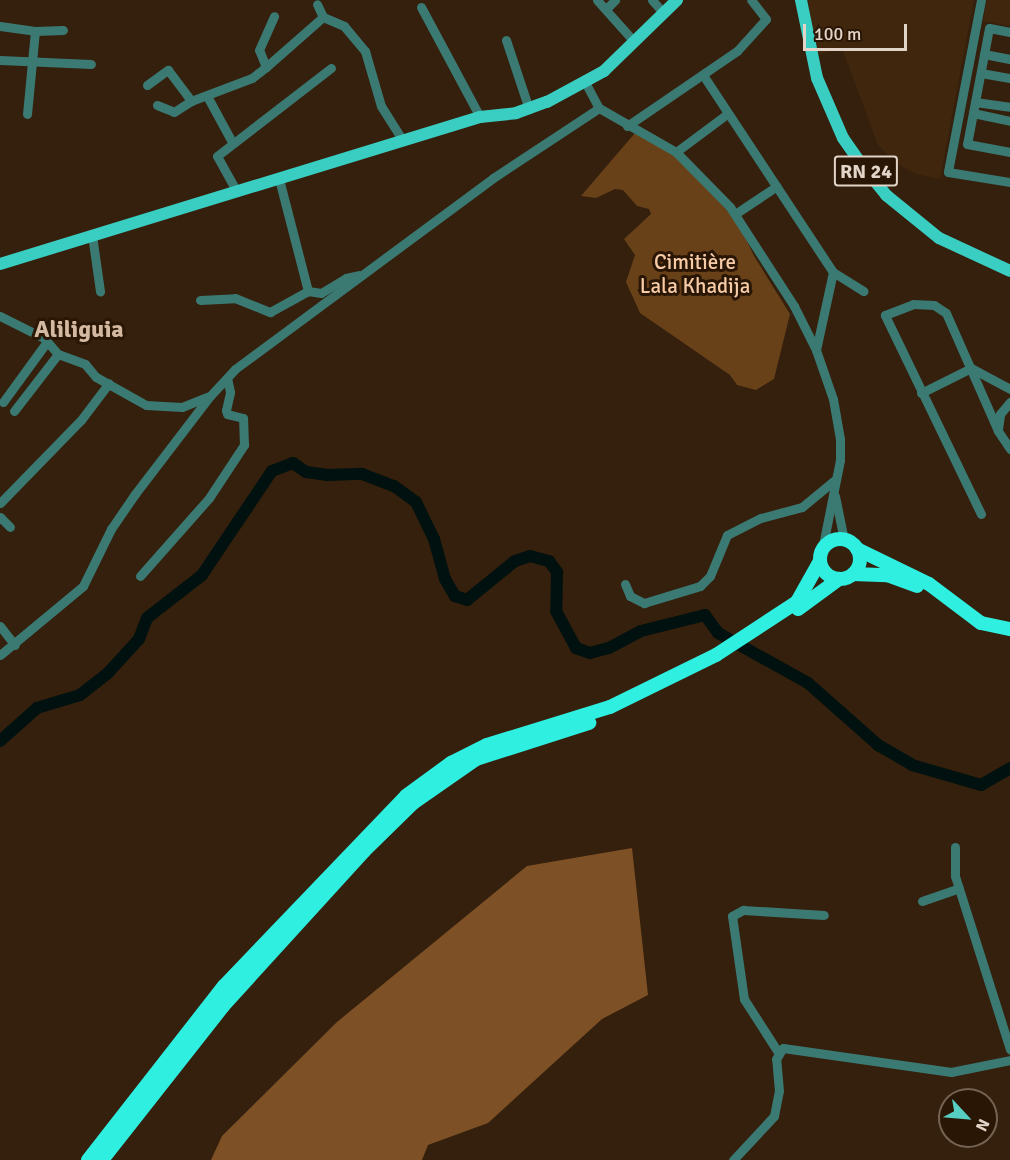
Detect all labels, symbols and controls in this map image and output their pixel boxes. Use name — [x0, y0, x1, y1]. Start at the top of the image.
scale bar — [806, 12, 910, 50]
text: 100 m — [814, 23, 861, 45]
road number: RN 24 — [833, 154, 899, 188]
park label: Cimitière Lala Khadija — [640, 249, 750, 299]
district label: Aliliguia — [34, 316, 124, 344]
north arrow — [938, 1088, 998, 1148]
text: N — [971, 1116, 994, 1134]

